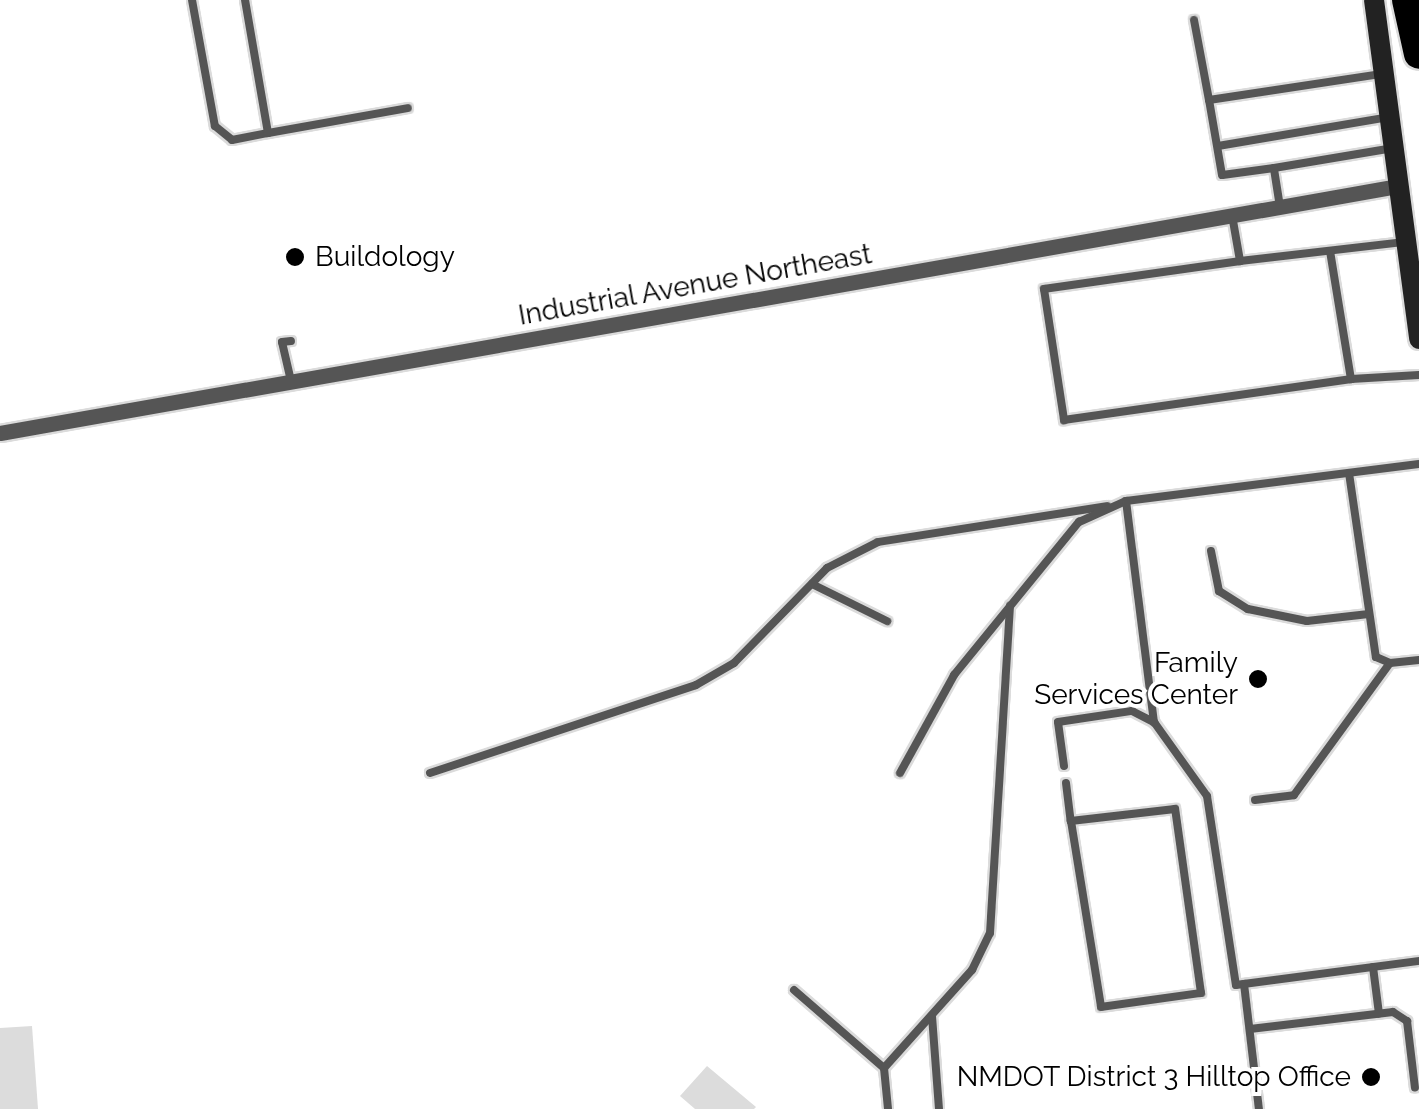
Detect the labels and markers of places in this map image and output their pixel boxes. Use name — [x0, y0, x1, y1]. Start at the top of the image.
place label: Buildology — [315, 240, 455, 274]
marker: Buildology — [284, 246, 306, 268]
place label: Family Services Center — [1034, 646, 1238, 712]
marker: Family Services Center — [1247, 668, 1269, 690]
place label: NMDOT District 3 Hilltop Office — [956, 1060, 1351, 1094]
marker: NMDOT District 3 Hilltop Office — [1360, 1066, 1382, 1088]

